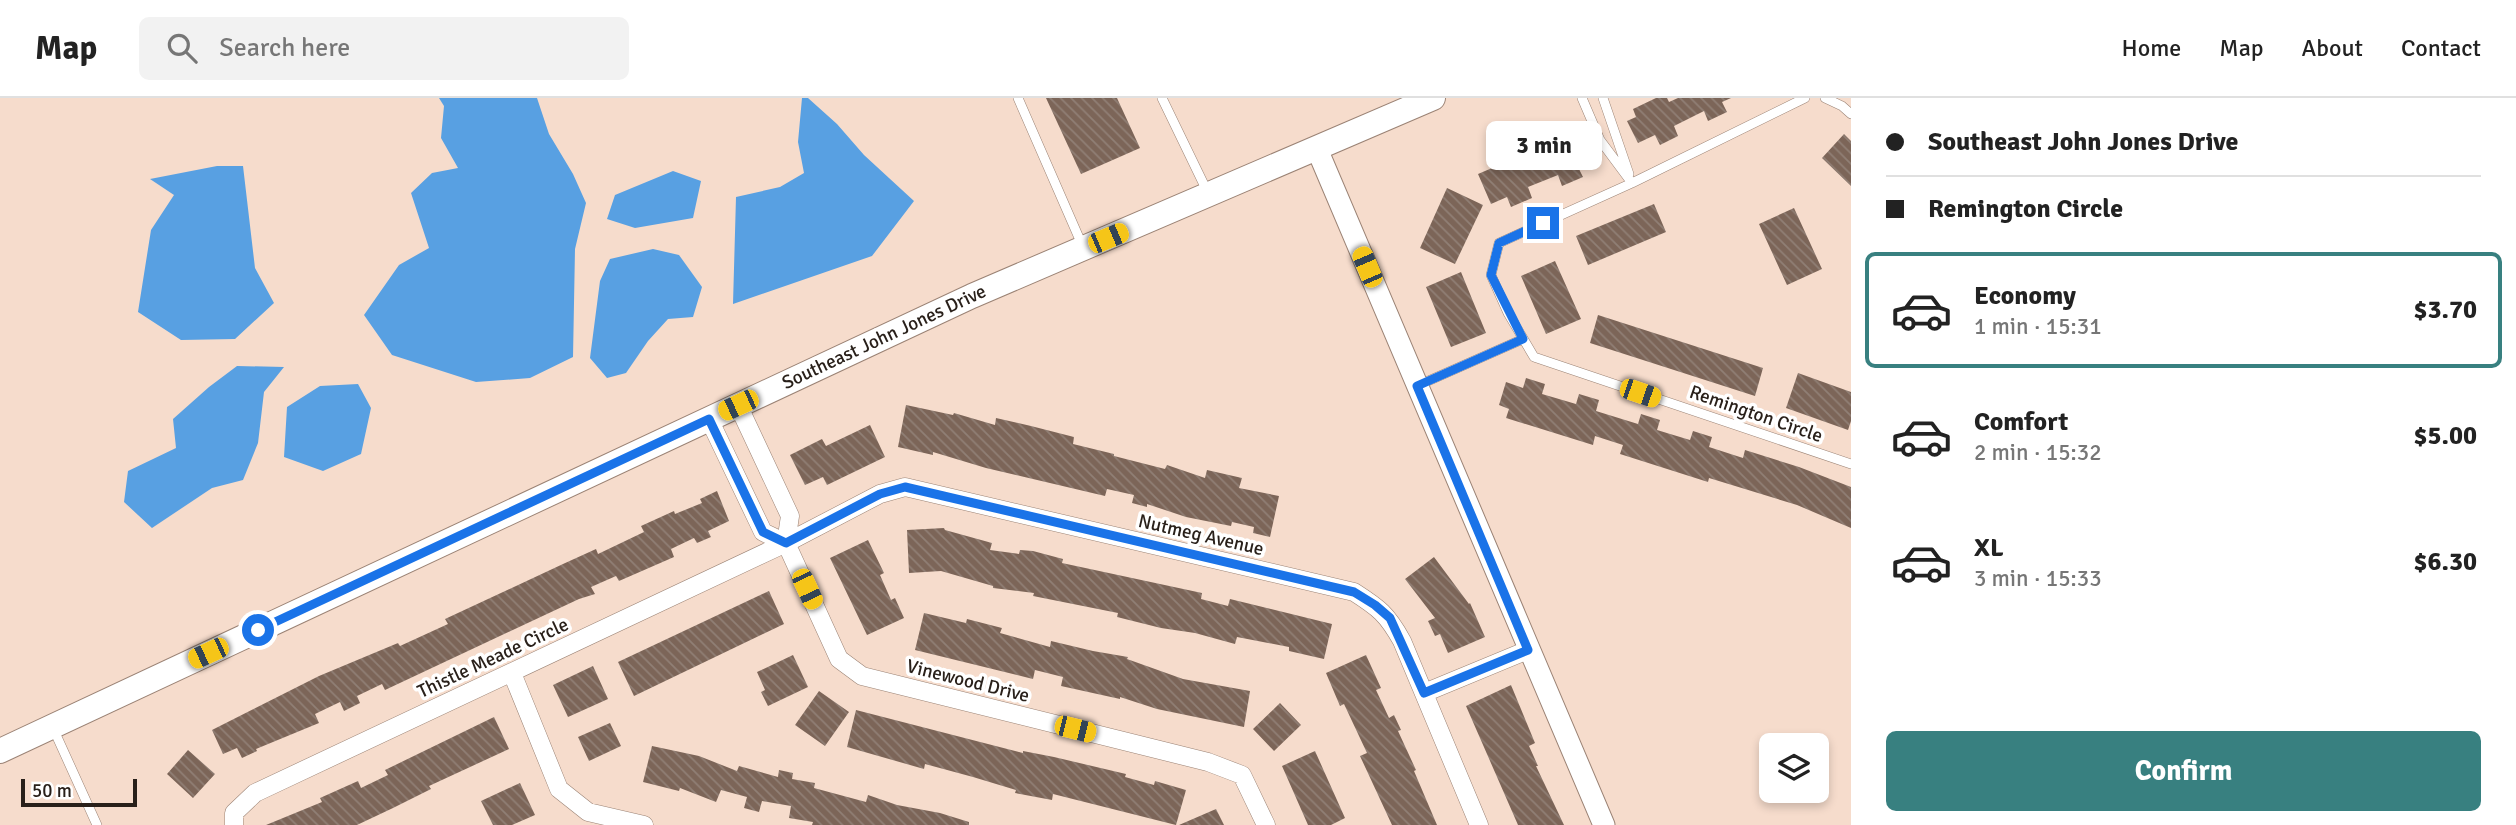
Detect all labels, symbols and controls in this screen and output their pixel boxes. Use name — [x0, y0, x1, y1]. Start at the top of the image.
search box — [139, 17, 629, 80]
text: Map — [35, 28, 97, 69]
icon: search — [163, 29, 201, 67]
text: Search here — [219, 32, 350, 64]
text: Home — [2121, 33, 2181, 63]
text: Map — [2219, 33, 2264, 63]
text: About — [2302, 33, 2363, 63]
text: Contact — [2401, 33, 2481, 63]
callout: 3 min — [1485, 122, 1601, 170]
text: Southeast John Jones Drive — [1928, 126, 2238, 158]
text: 3 min — [1516, 131, 1572, 160]
text: Remington Circle — [1928, 193, 2123, 225]
route end — [1527, 207, 1559, 239]
car — [1085, 220, 1132, 256]
car — [1350, 244, 1385, 290]
street label: Southeast John Jones Drive — [778, 279, 990, 395]
icon: car — [1890, 279, 1953, 342]
text: Economy — [1974, 280, 2076, 312]
text: $3.70 — [2413, 294, 2477, 326]
text: 1 min · 15:31 — [1974, 312, 2102, 341]
car — [1617, 376, 1664, 410]
street label: Remington Circle — [1686, 380, 1826, 448]
car — [715, 387, 762, 423]
icon: car — [1890, 405, 1953, 468]
text: Comfort — [1974, 406, 2068, 438]
text: $5.00 — [2413, 420, 2477, 452]
text: 2 min · 15:32 — [1974, 438, 2102, 467]
street label: Nutmeg Avenue — [1136, 509, 1266, 561]
icon: car — [1890, 531, 1953, 594]
text: XL — [1974, 532, 2004, 564]
text: $6.30 — [2413, 546, 2477, 578]
text: 3 min · 15:33 — [1974, 564, 2102, 593]
car — [789, 566, 826, 612]
street label: Thistle Meade Circle — [414, 612, 572, 704]
route start — [242, 614, 274, 646]
car — [185, 635, 232, 671]
street label: Vinewood Drive — [904, 654, 1032, 708]
car — [1053, 714, 1098, 744]
button: Confirm — [1886, 731, 2481, 811]
map controls — [1759, 733, 1829, 803]
button: layers — [1759, 733, 1829, 803]
scale bar — [21, 776, 136, 808]
text: 50 m — [32, 779, 72, 803]

